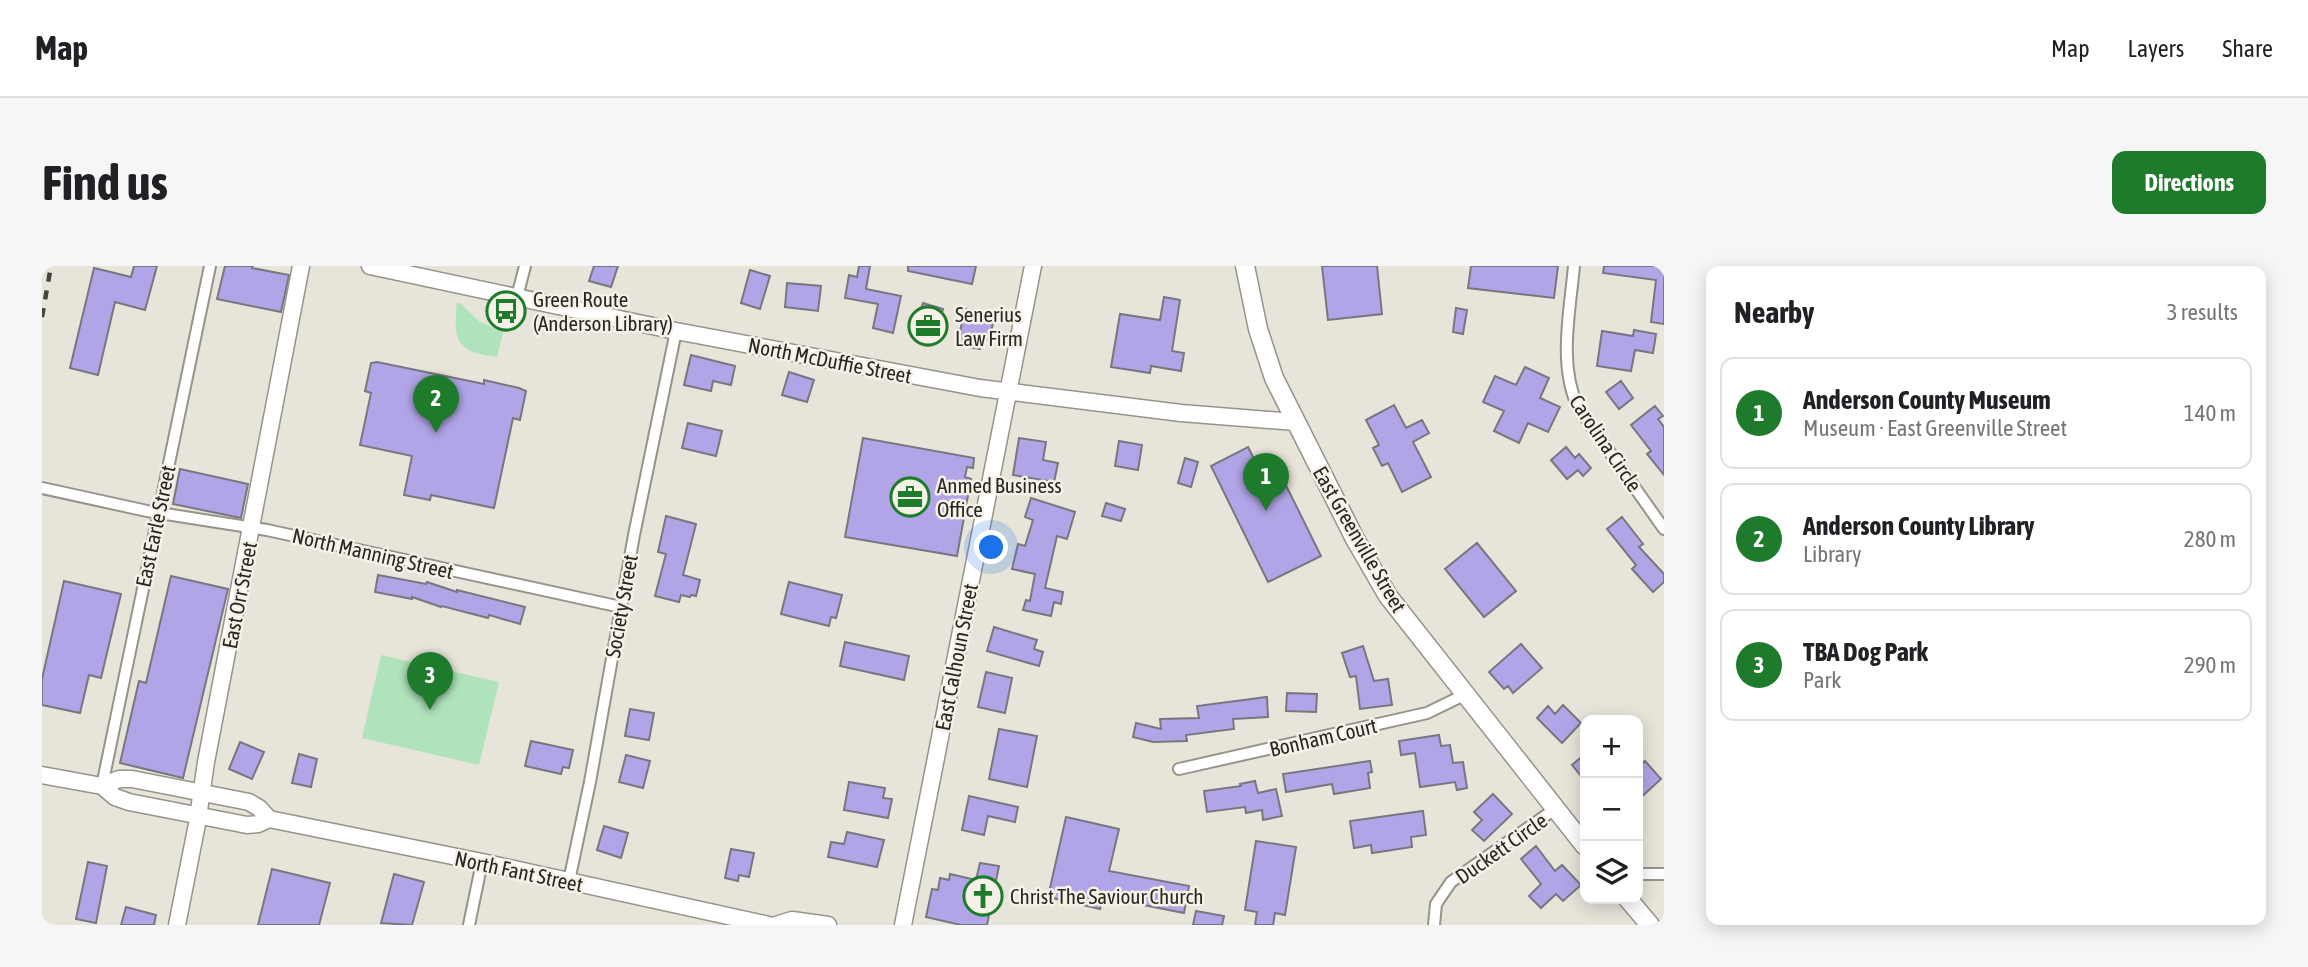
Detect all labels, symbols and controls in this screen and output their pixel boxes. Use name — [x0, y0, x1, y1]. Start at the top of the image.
text: Map — [35, 29, 88, 67]
text: Map — [2051, 35, 2090, 62]
text: Layers — [2128, 35, 2184, 62]
text: Share — [2222, 35, 2273, 62]
button: Directions — [2112, 151, 2266, 214]
text: Find us — [42, 154, 168, 210]
place label: Green Route (Anderson Library) — [533, 287, 673, 335]
bus stop icon: Green Route (Anderson Library) — [485, 290, 527, 332]
text: Nearby — [1734, 295, 1814, 329]
text: 3 results — [2167, 299, 2238, 325]
place label: Senerius Law Firm — [955, 302, 1023, 350]
office icon: Senerius Law Firm — [907, 305, 949, 347]
street label: North McDuffie Street — [746, 332, 914, 388]
pin: 2 — [413, 375, 459, 433]
text: Anderson County Museum — [1803, 385, 2051, 415]
street label: Carolina Circle — [1565, 390, 1647, 496]
text: 1 — [1754, 400, 1764, 426]
text: 140 m — [2184, 400, 2236, 426]
text: Museum · East Greenville Street — [1803, 415, 2067, 441]
pin: 1 — [1243, 453, 1289, 511]
street label: East Greenville Street — [1309, 462, 1411, 616]
street label: East Earle Street — [130, 463, 180, 589]
place label: Anmed Business Office — [937, 473, 1062, 521]
office icon: Anmed Business Office — [889, 476, 931, 518]
text: Anderson County Library — [1803, 511, 2035, 541]
street label: North Manning Street — [290, 523, 456, 583]
text: 2 — [1754, 526, 1764, 552]
text: 280 m — [2184, 526, 2236, 552]
your location — [974, 530, 1008, 564]
street label: East Orr Street — [217, 539, 261, 651]
text: Library — [1803, 541, 1861, 567]
street label: Society Street — [600, 552, 642, 660]
street label: East Calhoun Street — [930, 581, 982, 733]
text: TBA Dog Park — [1803, 637, 1928, 667]
pin: 3 — [407, 652, 453, 710]
text: 3 — [1754, 652, 1764, 678]
text: 290 m — [2184, 652, 2236, 678]
text: Park — [1803, 667, 1841, 693]
street label: Bonham Court — [1267, 713, 1379, 761]
map controls — [1580, 715, 1643, 904]
button: + — [1580, 715, 1643, 778]
button: − — [1580, 778, 1643, 841]
street label: Duckett Circle — [1451, 808, 1551, 888]
button: layers — [1580, 841, 1643, 904]
street label: North Fant Street — [453, 846, 585, 896]
church icon: Christ The Saviour Church — [962, 875, 1004, 917]
place label: Christ The Saviour Church — [1010, 884, 1203, 908]

